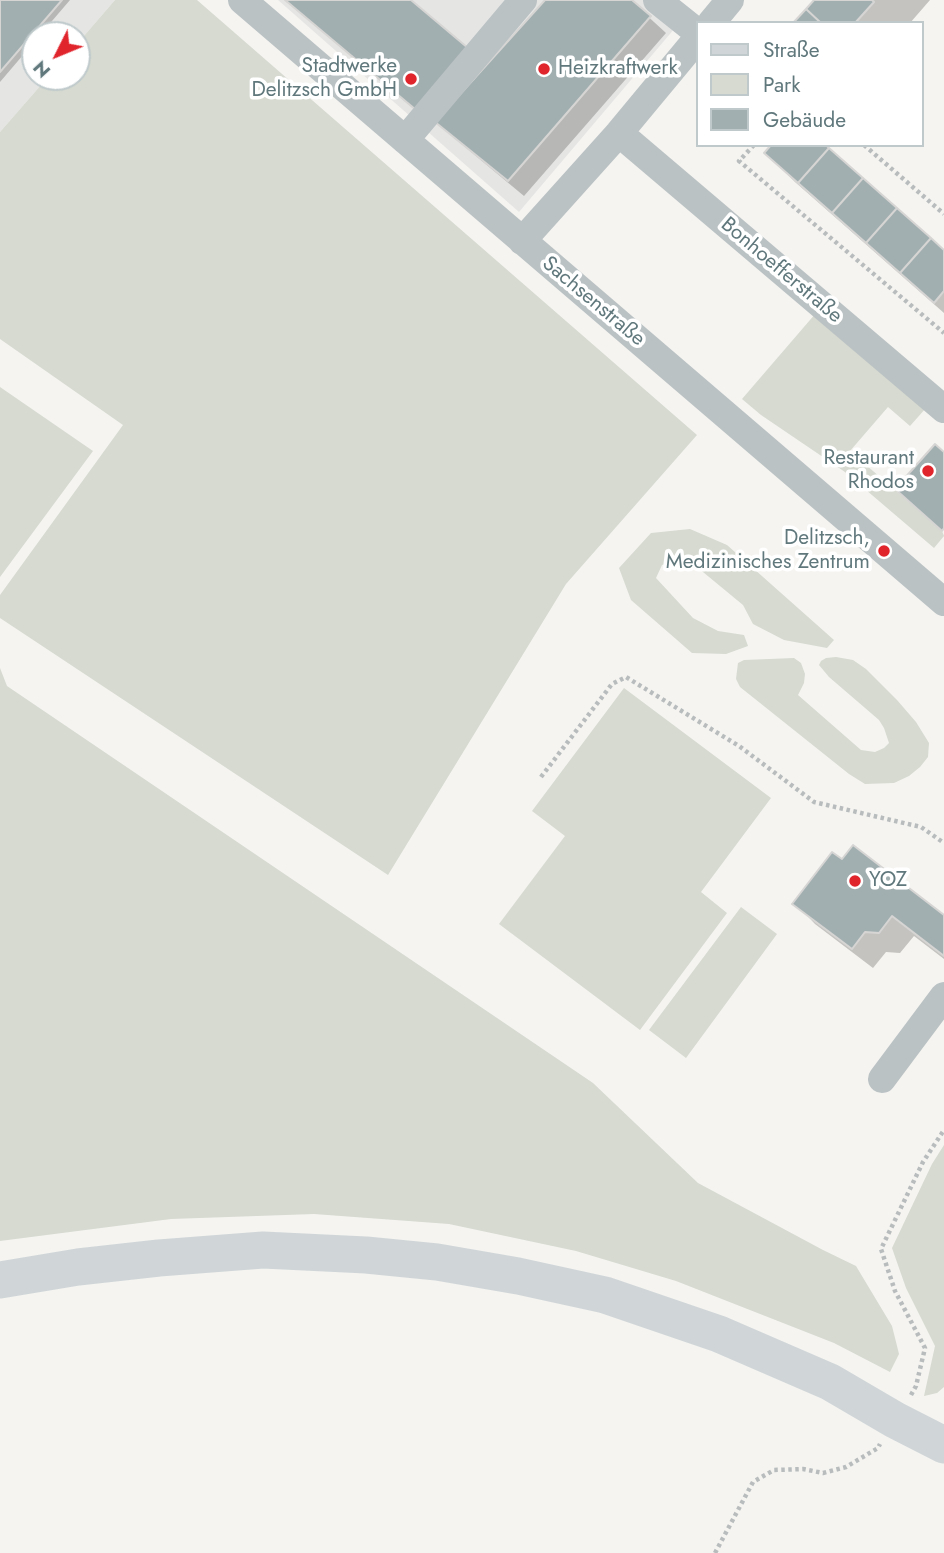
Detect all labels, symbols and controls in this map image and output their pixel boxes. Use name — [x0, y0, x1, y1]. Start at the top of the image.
north arrow — [21, 21, 91, 91]
legend — [696, 21, 923, 147]
text: Straße — [763, 35, 820, 65]
place label: Stadtwerke Delitzsch GmbH — [251, 54, 397, 104]
text: N — [27, 55, 57, 84]
place label: Heizkraftwerk — [558, 56, 678, 82]
marker: Heizkraftwerk — [536, 61, 552, 77]
text: Park — [763, 70, 800, 100]
marker: Stadtwerke Delitzsch GmbH — [403, 71, 419, 87]
text: Gebäude — [763, 105, 846, 135]
street label: Bonhoefferstraße — [715, 213, 847, 329]
street label: Sachsenstraße — [536, 252, 650, 352]
place label: Restaurant Rhodos — [823, 446, 914, 496]
marker: Restaurant Rhodos — [920, 463, 936, 479]
place label: Delitzsch, Medizinisches Zentrum — [666, 526, 870, 576]
marker: Delitzsch, Medizinisches Zentrum — [876, 543, 892, 559]
place label: YOZ — [869, 868, 907, 894]
marker: YOZ — [847, 873, 863, 889]

